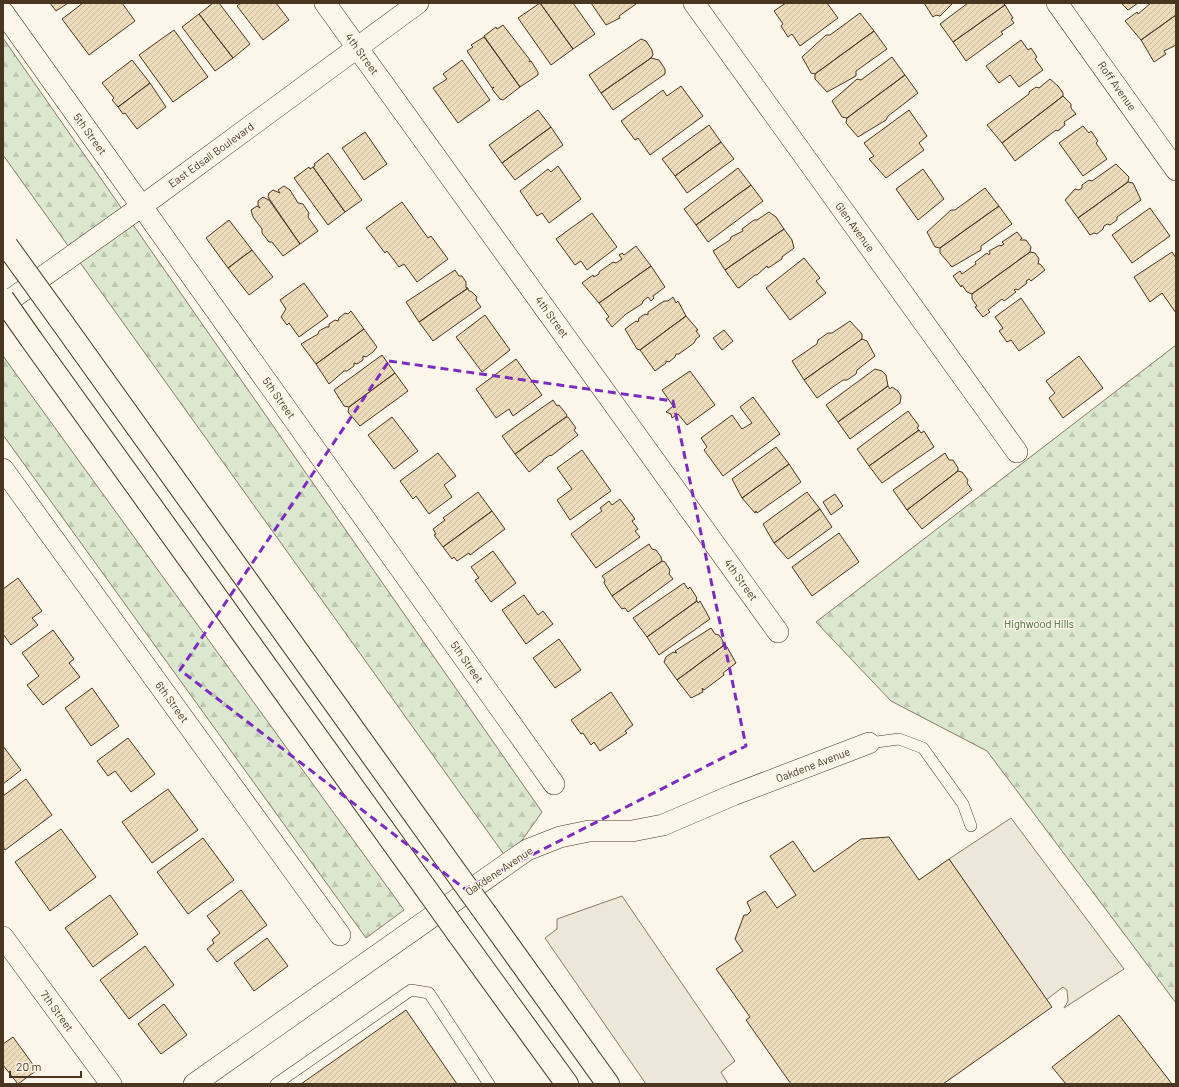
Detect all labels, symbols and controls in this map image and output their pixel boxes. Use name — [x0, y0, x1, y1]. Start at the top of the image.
street label: 4th Street — [343, 30, 382, 77]
street label: Roff Avenue — [1096, 58, 1139, 113]
street label: 5th Street — [71, 111, 110, 157]
street label: East Edsall Boulevard — [165, 119, 256, 190]
street label: Glen Avenue — [833, 199, 878, 254]
street label: 4th Street — [533, 293, 572, 340]
street label: 5th Street — [260, 374, 298, 421]
street label: 4th Street — [722, 556, 761, 603]
park label: Highwood Hills — [1004, 617, 1074, 630]
street label: 5th Street — [448, 638, 486, 685]
street label: 6th Street — [153, 679, 192, 725]
street label: Oakdene Avenue — [774, 744, 852, 785]
street label: Oakdene Avenue — [463, 843, 535, 898]
street label: 7th Street — [38, 988, 77, 1034]
scale bar — [10, 1053, 81, 1079]
text: 20 m — [16, 1059, 42, 1073]

